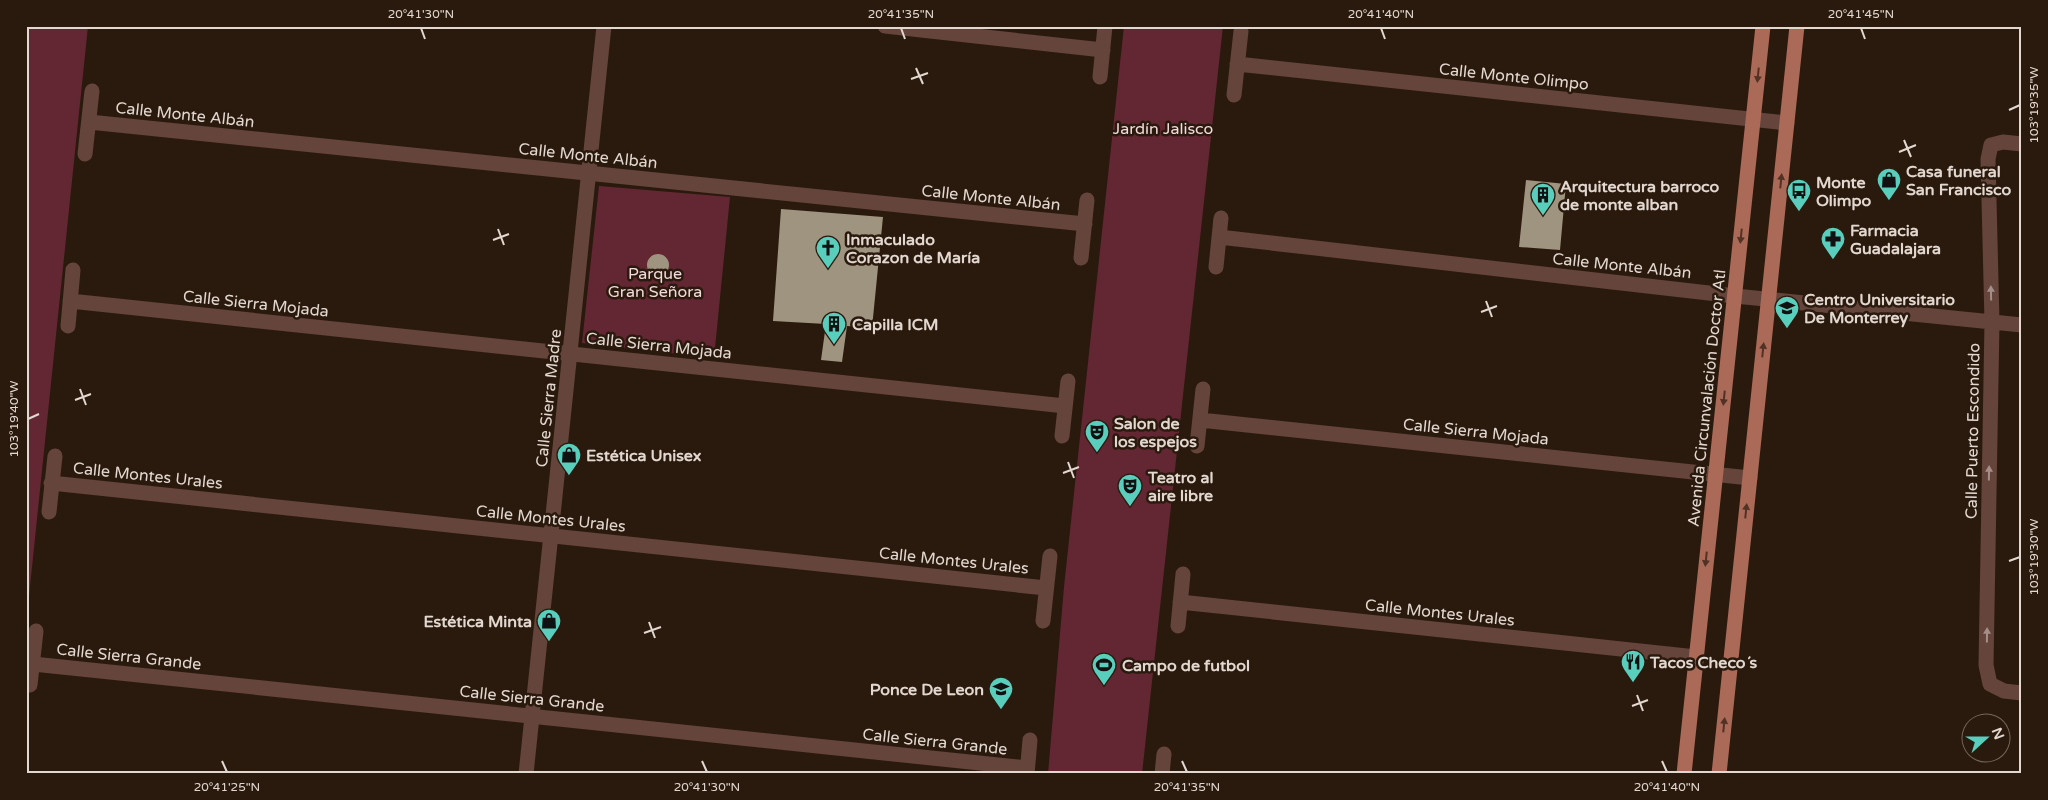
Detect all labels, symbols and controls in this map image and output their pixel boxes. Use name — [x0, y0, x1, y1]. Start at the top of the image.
text: 20°41'30"N — [388, 7, 454, 21]
text: 20°41'35"N — [868, 7, 934, 21]
text: 20°41'40"N — [1348, 7, 1414, 21]
text: 20°41'45"N — [1828, 7, 1894, 21]
street label: Calle Monte Olimpo — [1438, 59, 1590, 95]
text: 103°19'35"W — [2027, 66, 2041, 144]
one-way arrow — [1754, 67, 1762, 83]
street label: Calle Monte Albán — [114, 98, 255, 132]
park label: Jardín Jalisco — [1113, 119, 1213, 139]
street label: Calle Monte Albán — [517, 139, 658, 173]
place label: Casa funeral San Francisco — [1906, 162, 2012, 200]
shop icon: Casa funeral San Francisco — [1876, 167, 1902, 201]
one-way arrow — [1777, 172, 1785, 188]
place label: Monte Olimpo — [1816, 173, 1872, 211]
place label: Arquitectura barroco de monte alban — [1560, 177, 1720, 215]
bus stop icon: Monte Olimpo — [1786, 178, 1812, 212]
street label: Calle Monte Albán — [920, 181, 1061, 215]
building icon: Arquitectura barroco de monte alban — [1530, 182, 1556, 216]
place label: Farmacia Guadalajara — [1850, 221, 1941, 259]
pharmacy icon: Farmacia Guadalajara — [1820, 226, 1846, 260]
one-way arrow — [1737, 229, 1745, 245]
place label: Inmaculado Corazon de María — [846, 230, 980, 268]
church icon: Inmaculado Corazon de María — [815, 235, 841, 269]
street label: Calle Monte Albán — [1551, 249, 1692, 283]
park label: Parque Gran Señora — [608, 264, 702, 302]
street label: Avenida Circunvalación Doctor Atl — [1684, 268, 1730, 528]
one-way arrow — [1987, 285, 1995, 301]
street label: Calle Sierra Mojada — [182, 286, 330, 322]
place label: Centro Universitario De Monterrey — [1804, 290, 1955, 328]
school or university icon: Centro Universitario De Monterrey — [1774, 295, 1800, 329]
building icon: Capilla ICM — [821, 311, 847, 345]
place label: Capilla ICM — [852, 315, 938, 335]
street label: Calle Sierra Madre — [532, 328, 566, 468]
street label: Calle Sierra Mojada — [585, 328, 733, 364]
one-way arrow — [1759, 341, 1767, 357]
street label: Calle Puerto Escondido — [1961, 343, 1985, 519]
text: 103°19'40"W — [7, 380, 21, 458]
one-way arrow — [1720, 390, 1728, 406]
place label: Salon de los espejos — [1114, 414, 1197, 452]
street label: Calle Sierra Mojada — [1402, 414, 1550, 450]
theatre icon: Salon de los espejos — [1084, 419, 1110, 453]
shop icon: Estética Unisex — [556, 442, 582, 476]
place label: Estética Unisex — [586, 446, 702, 466]
street label: Calle Montes Urales — [72, 458, 224, 494]
one-way arrow — [1985, 465, 1993, 481]
place label: Teatro al aire libre — [1147, 468, 1213, 506]
theatre icon: Teatro al aire libre — [1117, 473, 1143, 507]
street label: Calle Montes Urales — [475, 501, 627, 537]
one-way arrow — [1742, 503, 1750, 519]
text: 103°19'30"W — [2027, 518, 2041, 596]
street label: Calle Montes Urales — [878, 543, 1030, 579]
one-way arrow — [1702, 552, 1710, 568]
street label: Calle Montes Urales — [1364, 595, 1516, 631]
shop icon: Estética Minta — [536, 608, 562, 642]
place label: Estética Minta — [424, 612, 532, 632]
one-way arrow — [1983, 627, 1991, 643]
street label: Calle Sierra Grande — [55, 639, 202, 675]
restaurant icon: Tacos Checo´s — [1620, 649, 1646, 683]
sports icon: Campo de futbol — [1091, 652, 1117, 686]
place label: Tacos Checo´s — [1649, 653, 1757, 673]
place label: Campo de futbol — [1122, 656, 1250, 676]
school or university icon: Ponce De Leon — [988, 676, 1014, 710]
place label: Ponce De Leon — [870, 680, 984, 700]
street label: Calle Sierra Grande — [458, 681, 605, 717]
north arrow — [1960, 712, 2010, 762]
one-way arrow — [1720, 717, 1728, 733]
street label: Calle Sierra Grande — [861, 724, 1008, 760]
text: N — [1988, 725, 2008, 742]
text: 20°41'25"N — [194, 780, 260, 794]
text: 20°41'30"N — [674, 780, 740, 794]
text: 20°41'35"N — [1154, 780, 1220, 794]
text: 20°41'40"N — [1634, 780, 1700, 794]

